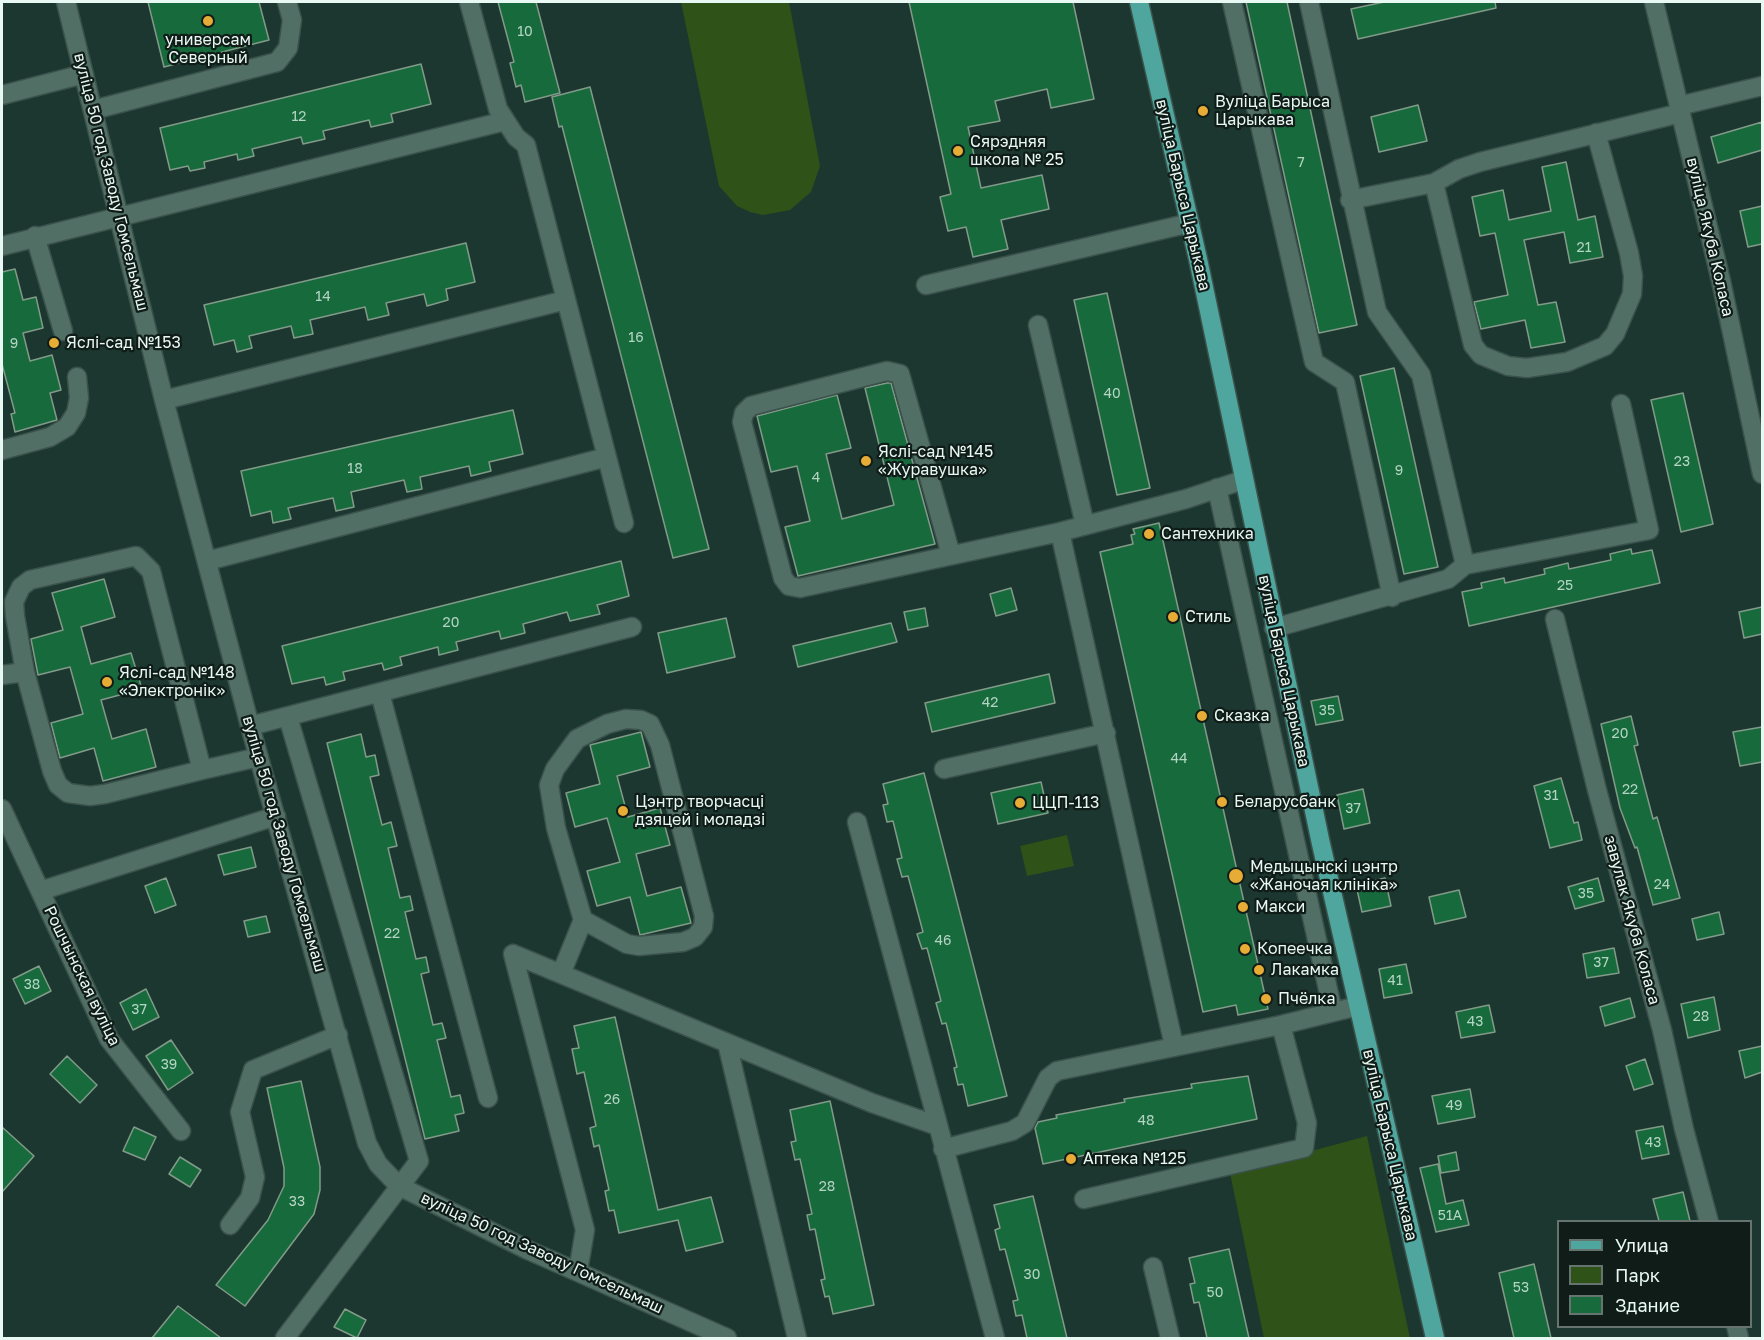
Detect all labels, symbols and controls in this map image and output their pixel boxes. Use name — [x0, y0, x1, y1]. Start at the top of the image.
marker: универсам Северный — [201, 14, 215, 28]
house number: 10 — [517, 24, 533, 40]
place label: универсам Северный — [165, 30, 251, 68]
street label: вуліца 50 год Заводу Гомсельмаш — [70, 51, 152, 313]
place label: Вуліца Барыса Царыкава — [1215, 92, 1330, 130]
street label: вуліца Барыса Царыкава — [1152, 97, 1214, 293]
marker: Вуліца Барыса Царыкава — [1196, 104, 1210, 118]
house number: 12 — [292, 109, 306, 125]
place label: Сярэдняя школа № 25 — [970, 132, 1064, 170]
marker: Сярэдняя школа № 25 — [951, 144, 965, 158]
house number: 7 — [1297, 155, 1305, 171]
street label: вуліца Якуба Коласа — [1682, 156, 1738, 318]
house number: 21 — [1577, 240, 1591, 256]
house number: 14 — [315, 289, 331, 305]
house number: 16 — [628, 330, 644, 346]
place label: Яслі-сад №153 — [66, 333, 181, 353]
house number: 9 — [10, 336, 18, 352]
marker: Яслі-сад №153 — [47, 336, 61, 350]
house number: 40 — [1103, 386, 1121, 402]
place label: Яслі-сад №145 «Журавушка» — [878, 442, 993, 480]
marker: Яслі-сад №145 «Журавушка» — [859, 454, 873, 468]
house number: 23 — [1674, 454, 1690, 470]
house number: 18 — [347, 461, 363, 477]
house number: 9 — [1395, 463, 1403, 479]
house number: 4 — [812, 470, 820, 486]
place label: Сантехника — [1161, 524, 1254, 544]
marker: Сантехника — [1142, 527, 1156, 541]
street label: вуліца Барыса Царыкава — [1254, 573, 1314, 769]
house number: 25 — [1557, 578, 1573, 594]
place label: Стиль — [1185, 607, 1231, 627]
marker: Стиль — [1166, 610, 1180, 624]
house number: 20 — [443, 615, 459, 631]
place label: Яслі-сад №148 «Электронік» — [119, 663, 235, 701]
marker: Яслі-сад №148 «Электронік» — [100, 675, 114, 689]
house number: 42 — [982, 695, 998, 711]
house number: 35 — [1319, 703, 1335, 719]
place label: Сказка — [1214, 706, 1269, 726]
marker: Сказка — [1195, 709, 1209, 723]
street label: вуліца 50 год Заводу Гомсельмаш — [238, 714, 330, 974]
house number: 20 — [1612, 726, 1628, 742]
house number: 44 — [1170, 751, 1188, 767]
house number: 22 — [1622, 782, 1638, 798]
house number: 31 — [1544, 788, 1558, 804]
place label: Цэнтр творчасці дзяцей і моладзі — [635, 792, 765, 830]
place label: Беларусбанк — [1234, 792, 1337, 812]
place label: ЦЦП-113 — [1032, 793, 1099, 813]
marker: Беларусбанк — [1215, 795, 1229, 809]
marker: ЦЦП-113 — [1013, 796, 1027, 810]
house number: 37 — [1345, 801, 1361, 817]
marker: Цэнтр творчасці дзяцей і моладзі — [616, 804, 630, 818]
street label: завулак Якуба Коласа — [1600, 833, 1664, 1007]
place label: Медыцынскі цэнтр «Жаночая клініка» — [1250, 857, 1398, 895]
marker: Медыцынскі цэнтр «Жаночая клініка» — [1227, 867, 1245, 885]
house number: 24 — [1654, 877, 1670, 893]
house number: 35 — [1578, 886, 1594, 902]
place label: Макси — [1255, 897, 1305, 917]
marker: Макси — [1236, 900, 1250, 914]
street label: Рошчынская вуліца — [40, 903, 124, 1049]
house number: 22 — [384, 926, 400, 942]
house number: 46 — [934, 933, 952, 949]
place label: Копеечка — [1257, 939, 1333, 959]
marker: Копеечка — [1238, 942, 1252, 956]
house number: 37 — [1593, 955, 1609, 971]
place label: Лакамка — [1271, 960, 1339, 980]
marker: Лакамка — [1252, 963, 1266, 977]
house number: 41 — [1387, 973, 1403, 989]
house number: 38 — [24, 977, 40, 993]
place label: Пчёлка — [1278, 989, 1335, 1009]
marker: Пчёлка — [1259, 992, 1273, 1006]
house number: 37 — [131, 1002, 147, 1018]
house number: 28 — [1693, 1009, 1709, 1025]
house number: 43 — [1467, 1014, 1483, 1030]
street label: вуліца Барыса Царыкава — [1359, 1047, 1421, 1243]
house number: 39 — [161, 1057, 177, 1073]
house number: 26 — [604, 1092, 620, 1108]
house number: 49 — [1445, 1098, 1463, 1114]
house number: 48 — [1137, 1113, 1155, 1129]
house number: 43 — [1645, 1135, 1661, 1151]
place label: Аптека №125 — [1083, 1149, 1186, 1169]
marker: Аптека №125 — [1064, 1152, 1078, 1166]
house number: 28 — [819, 1179, 835, 1195]
street label: вуліца 50 год Заводу Гомсельмаш — [418, 1188, 666, 1318]
house number: 33 — [289, 1194, 305, 1210]
house number: 51А — [1438, 1208, 1462, 1224]
legend — [1557, 1220, 1752, 1328]
text: Улица — [1615, 1234, 1669, 1256]
text: Парк — [1615, 1264, 1660, 1286]
house number: 30 — [1024, 1267, 1040, 1283]
house number: 53 — [1513, 1280, 1529, 1296]
house number: 50 — [1207, 1285, 1223, 1301]
text: Здание — [1615, 1294, 1680, 1316]

